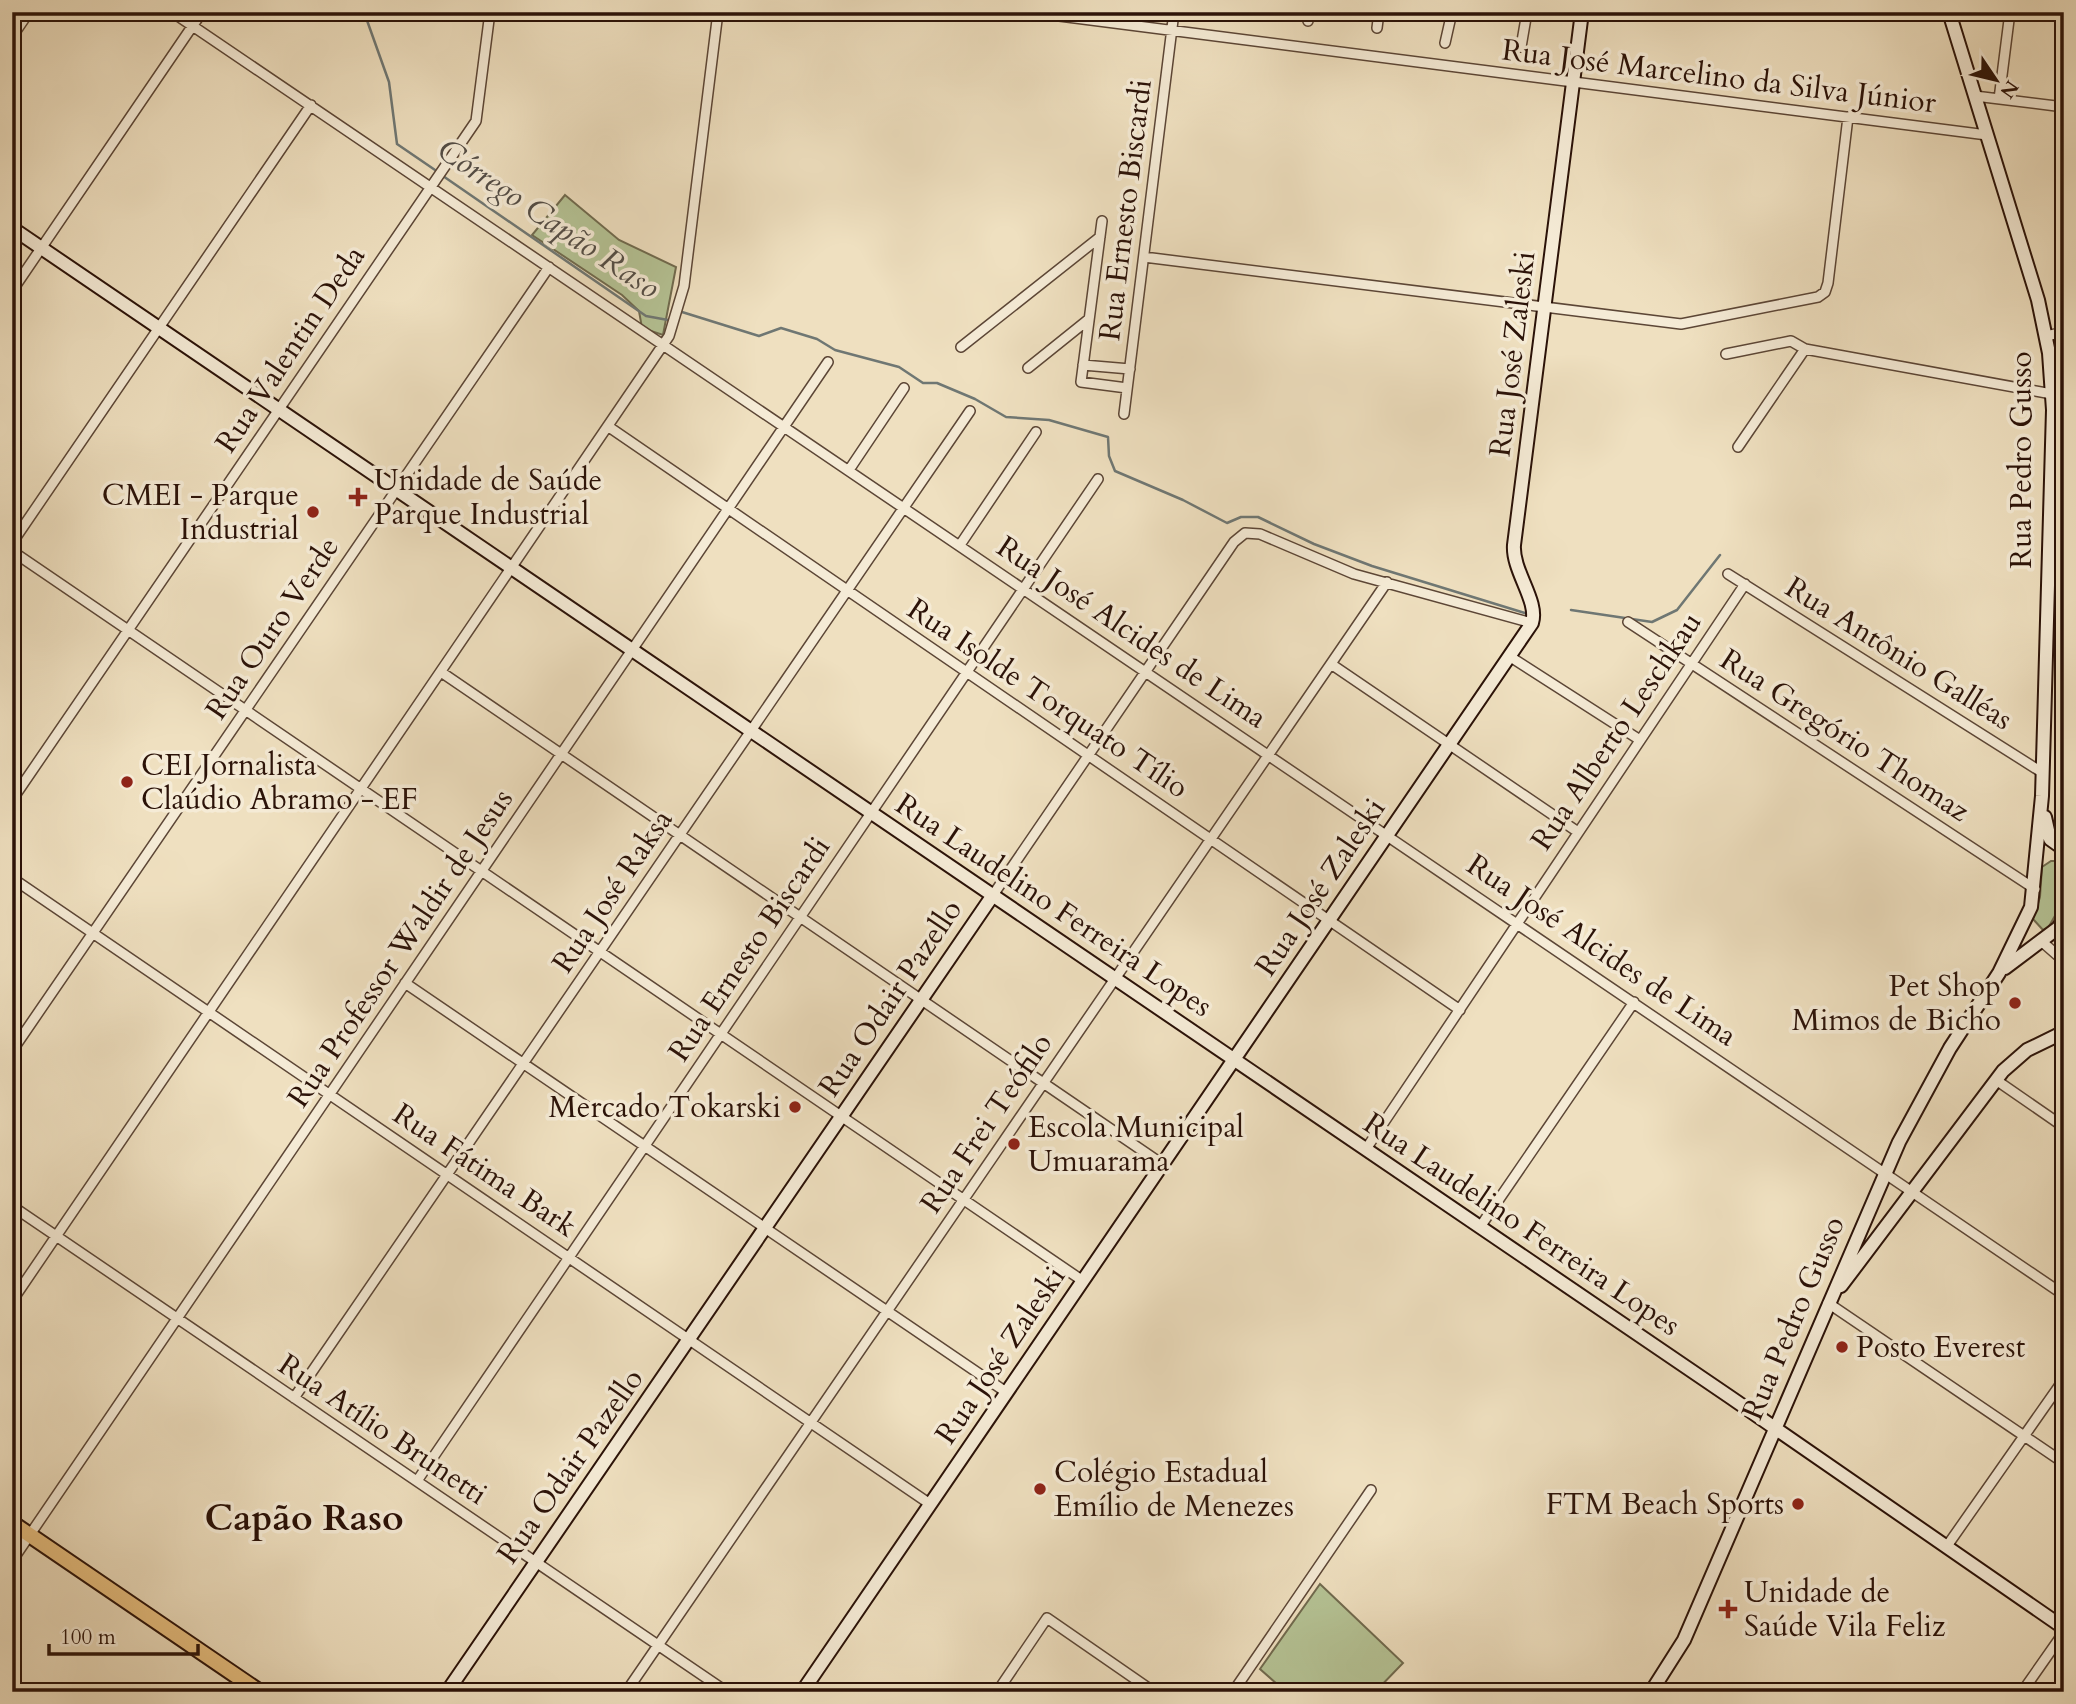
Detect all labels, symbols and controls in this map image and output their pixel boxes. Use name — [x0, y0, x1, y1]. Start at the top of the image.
street label: Rua José Marcelino da Silva Júnior — [1500, 30, 1938, 123]
north arrow — [1960, 46, 2030, 116]
text: N — [1993, 75, 2024, 104]
street label: Rua Ernesto Biscardi — [1089, 77, 1162, 343]
water label: Córrego Capão Raso — [428, 128, 668, 310]
street label: Rua Valentin Deda — [206, 238, 375, 461]
street label: Rua José Zaleski — [1480, 249, 1545, 459]
street label: Rua Pedro Gusso — [2001, 351, 2042, 569]
place label: Unidade de Saúde Parque Industrial — [374, 460, 602, 535]
place label: CMEI - Parque Industrial — [102, 475, 299, 550]
marker: Unidade de Saúde Parque Industrial — [348, 487, 368, 507]
marker: CMEI - Parque Industrial — [305, 504, 321, 520]
street label: Rua José Alcides de Lima — [989, 527, 1275, 738]
street label: Rua Ouro Verde — [196, 529, 349, 728]
street label: Rua Antônio Galléas — [1777, 567, 2020, 740]
street label: Rua Isolde Torquato Tílio — [899, 589, 1196, 808]
street label: Rua Alberto Leschkau — [1521, 604, 1711, 858]
street label: Rua Gregório Thomaz — [1712, 639, 1978, 832]
place label: CEI Jornalista Claúdio Abramo - EF — [141, 745, 418, 820]
marker: CEI Jornalista Claúdio Abramo - EF — [119, 774, 135, 790]
street label: Rua Professor Waldir de Jesus — [278, 781, 523, 1116]
street label: Rua Laudelino Ferreira Lopes — [887, 784, 1220, 1027]
street label: Rua José Zaleski — [1246, 790, 1395, 984]
street label: Rua José Raksa — [543, 801, 682, 981]
street label: Rua Ernesto Biscardi — [659, 829, 840, 1070]
street label: Rua José Alcides de Lima — [1459, 845, 1745, 1056]
street label: Rua Odair Pazello — [809, 892, 972, 1105]
place label: Pet Shop Mimos de Bicho — [1792, 966, 2001, 1041]
marker: Pet Shop Mimos de Bicho — [2007, 995, 2023, 1011]
street label: Rua Frei Teófilo — [911, 1025, 1062, 1221]
place label: Mercado Tokarski — [549, 1087, 781, 1128]
street label: Rua Fátima Bark — [385, 1094, 584, 1247]
marker: Mercado Tokarski — [787, 1099, 803, 1115]
street label: Rua Laudelino Ferreira Lopes — [1355, 1103, 1688, 1346]
place label: Escola Municipal Umuarama — [1028, 1107, 1244, 1182]
marker: Escola Municipal Umuarama — [1006, 1136, 1022, 1152]
street label: Rua Pedro Gusso — [1732, 1210, 1855, 1426]
street label: Rua José Zaleski — [926, 1258, 1075, 1452]
place label: Posto Everest — [1856, 1327, 2026, 1368]
marker: Posto Everest — [1834, 1339, 1850, 1355]
street label: Rua Atílio Brunetti — [270, 1344, 495, 1515]
street label: Rua Odair Pazello — [488, 1360, 653, 1572]
place label: Colégio Estadual Emílio de Menezes — [1054, 1452, 1294, 1527]
marker: Colégio Estadual Emílio de Menezes — [1032, 1481, 1048, 1497]
place label: FTM Beach Sports — [1546, 1484, 1784, 1525]
district label: Capão Raso — [204, 1493, 404, 1543]
marker: FTM Beach Sports — [1790, 1496, 1806, 1512]
place label: Unidade de Saúde Vila Feliz — [1744, 1572, 1946, 1647]
marker: Unidade de Saúde Vila Feliz — [1718, 1599, 1738, 1619]
scale bar — [49, 1613, 198, 1657]
text: 100 m — [60, 1623, 116, 1652]

